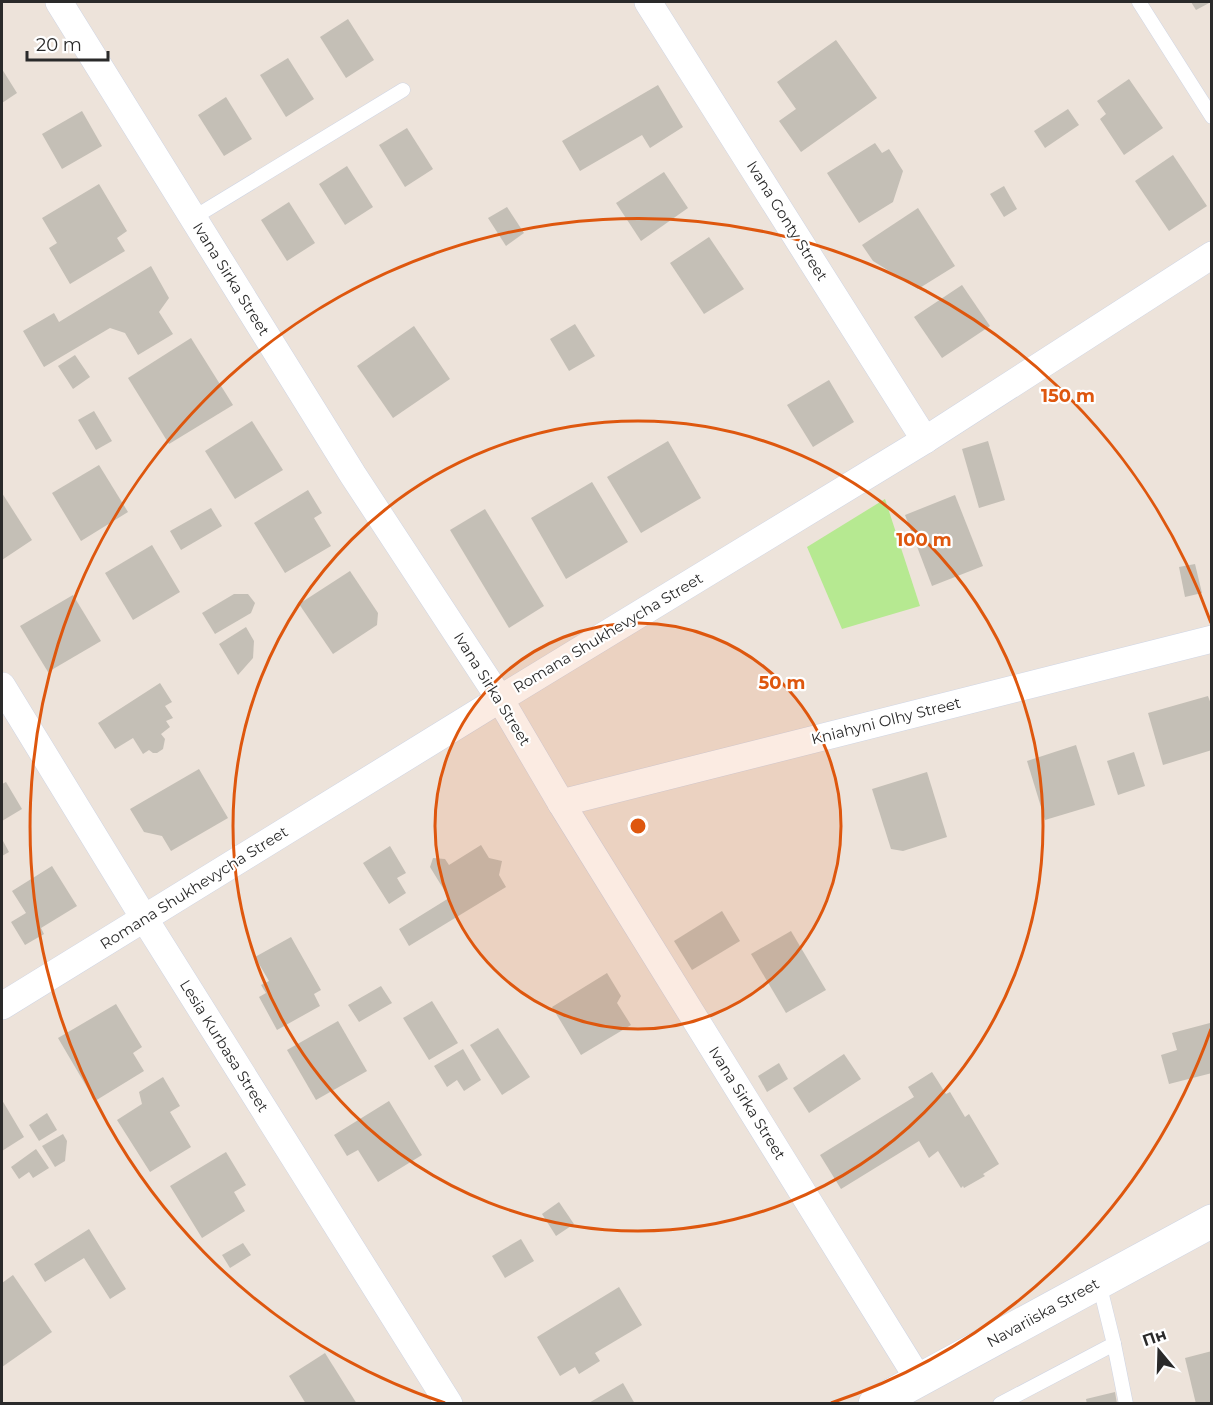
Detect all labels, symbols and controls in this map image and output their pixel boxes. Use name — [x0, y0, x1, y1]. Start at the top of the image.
scale bar — [27, 24, 108, 62]
text: 20 m — [36, 34, 82, 56]
street label: Ivana Gonty Street — [743, 157, 832, 284]
street label: Ivana Sirka Street — [189, 218, 274, 339]
text: 150 m — [1041, 385, 1095, 407]
text: 100 m — [896, 529, 952, 551]
street label: Romana Shukhevycha Street — [509, 568, 706, 697]
street label: Ivana Sirka Street — [450, 628, 535, 749]
text: 50 m — [759, 672, 805, 694]
street label: Kniahyni Olhy Street — [809, 693, 963, 748]
centre of rings — [628, 816, 648, 836]
street label: Romana Shukhevycha Street — [96, 822, 291, 953]
street label: Lesia Kurbasa Street — [176, 976, 273, 1116]
street label: Ivana Sirka Street — [705, 1042, 790, 1163]
street label: Navariiska Street — [983, 1274, 1102, 1351]
north arrow — [1129, 1321, 1189, 1381]
text: Пн — [1140, 1324, 1169, 1350]

